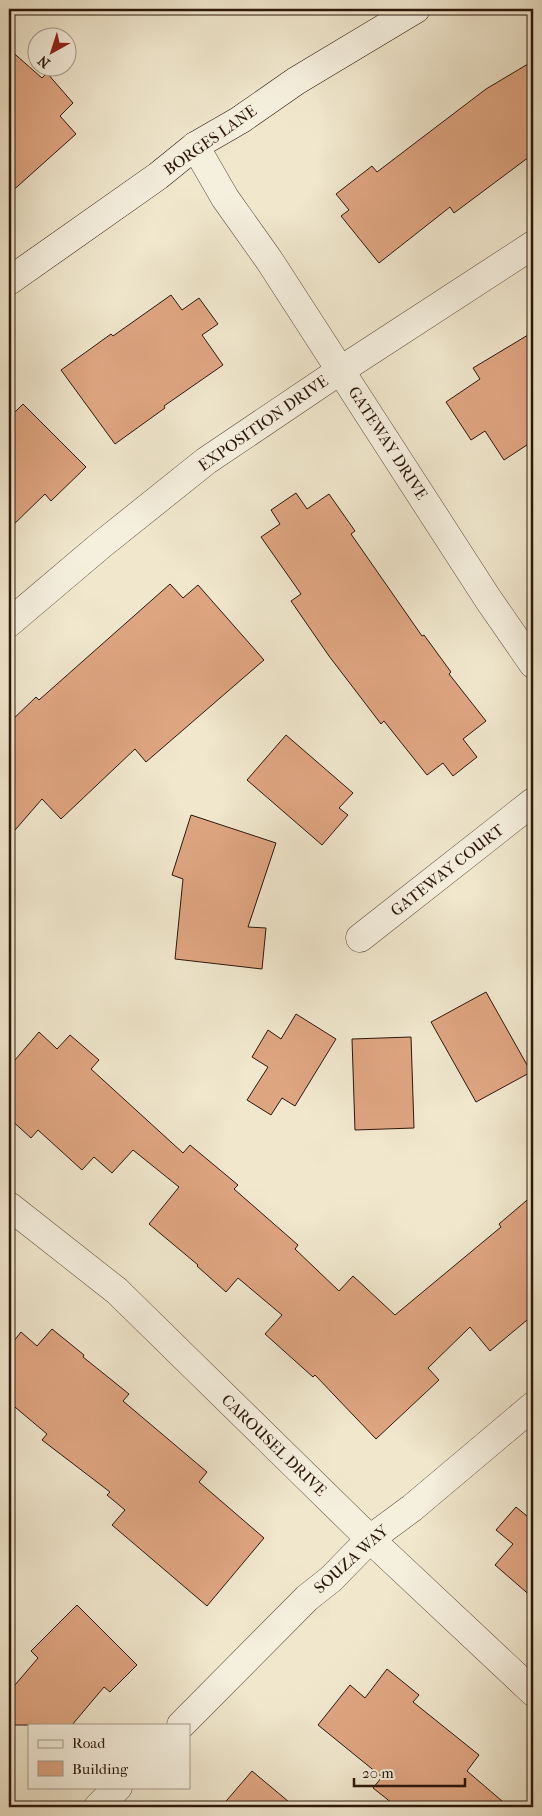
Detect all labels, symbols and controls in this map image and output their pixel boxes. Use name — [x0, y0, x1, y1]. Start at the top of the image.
north arrow — [28, 28, 78, 78]
text: N — [34, 52, 54, 72]
street label: BORGES LANE — [160, 101, 260, 179]
street label: EXPOSITION DRIVE — [194, 371, 332, 475]
street label: GATEWAY DRIVE — [344, 383, 432, 503]
street label: GATEWAY COURT — [387, 820, 508, 920]
street label: CAROUSEL DRIVE — [218, 1390, 331, 1500]
street label: SOUZA WAY — [310, 1520, 393, 1597]
legend — [28, 1724, 190, 1788]
text: Road — [72, 1734, 106, 1752]
scale bar — [354, 1756, 466, 1788]
text: Building — [72, 1760, 129, 1778]
text: 20 m — [362, 1764, 394, 1782]

